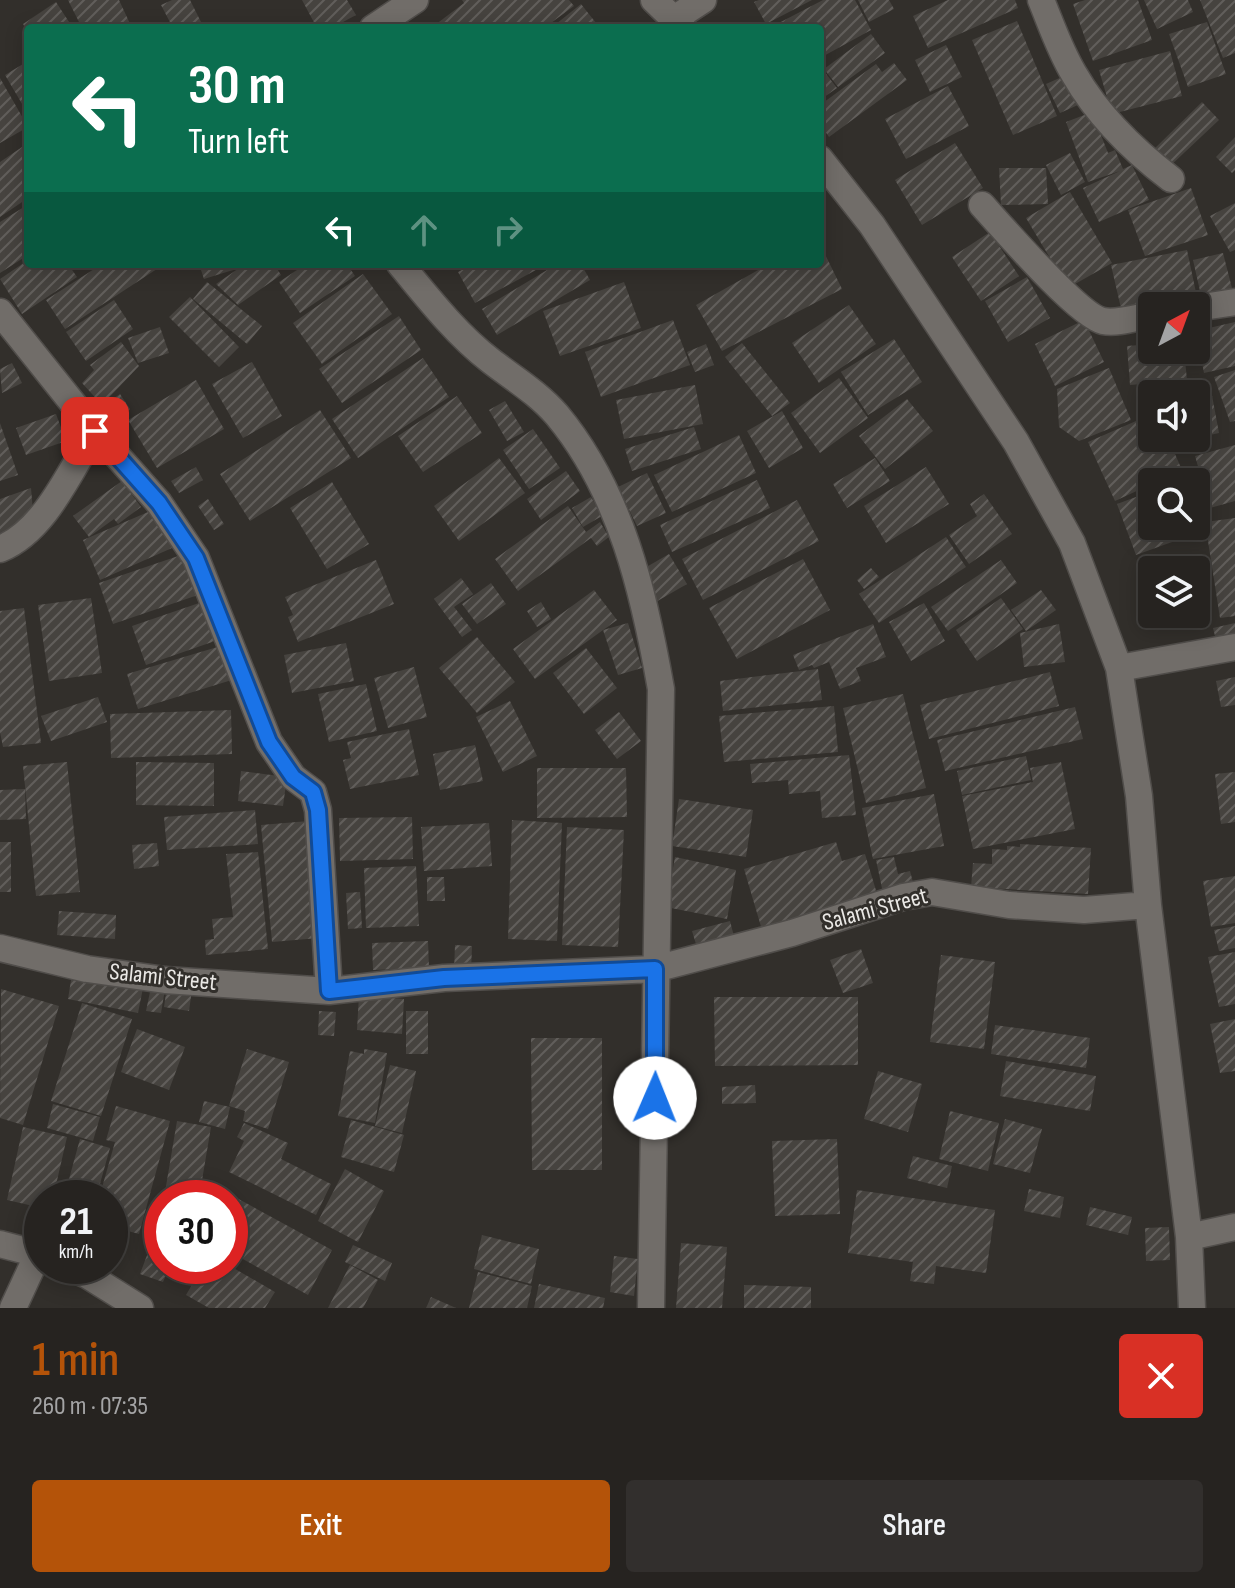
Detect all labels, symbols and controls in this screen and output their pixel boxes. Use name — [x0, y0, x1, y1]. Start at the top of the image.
text: 30 m — [188, 53, 286, 120]
icon: left — [56, 56, 160, 160]
text: Turn left — [188, 121, 289, 164]
icon: left — [318, 208, 362, 252]
icon: ahead — [402, 208, 446, 252]
icon: right — [486, 208, 530, 252]
north arrow — [1138, 292, 1210, 364]
map controls — [1138, 292, 1210, 628]
button: sound — [1138, 380, 1210, 452]
pin — [61, 397, 129, 465]
icon: arrive — [73, 409, 117, 453]
button: search — [1138, 468, 1210, 540]
button: layers — [1138, 556, 1210, 628]
street label: Salami Street — [819, 881, 931, 937]
street label: Salami Street — [108, 957, 218, 997]
position arrow — [613, 1056, 697, 1140]
speed limit sign: 30 — [144, 1180, 248, 1284]
text: 21 — [59, 1198, 93, 1246]
text: km/h — [59, 1240, 93, 1264]
text: 1 min — [32, 1332, 119, 1389]
button: close — [1119, 1334, 1203, 1418]
text: 260 m · 07:35 — [32, 1391, 148, 1422]
button: Exit — [32, 1480, 610, 1572]
button: Share — [626, 1480, 1203, 1572]

